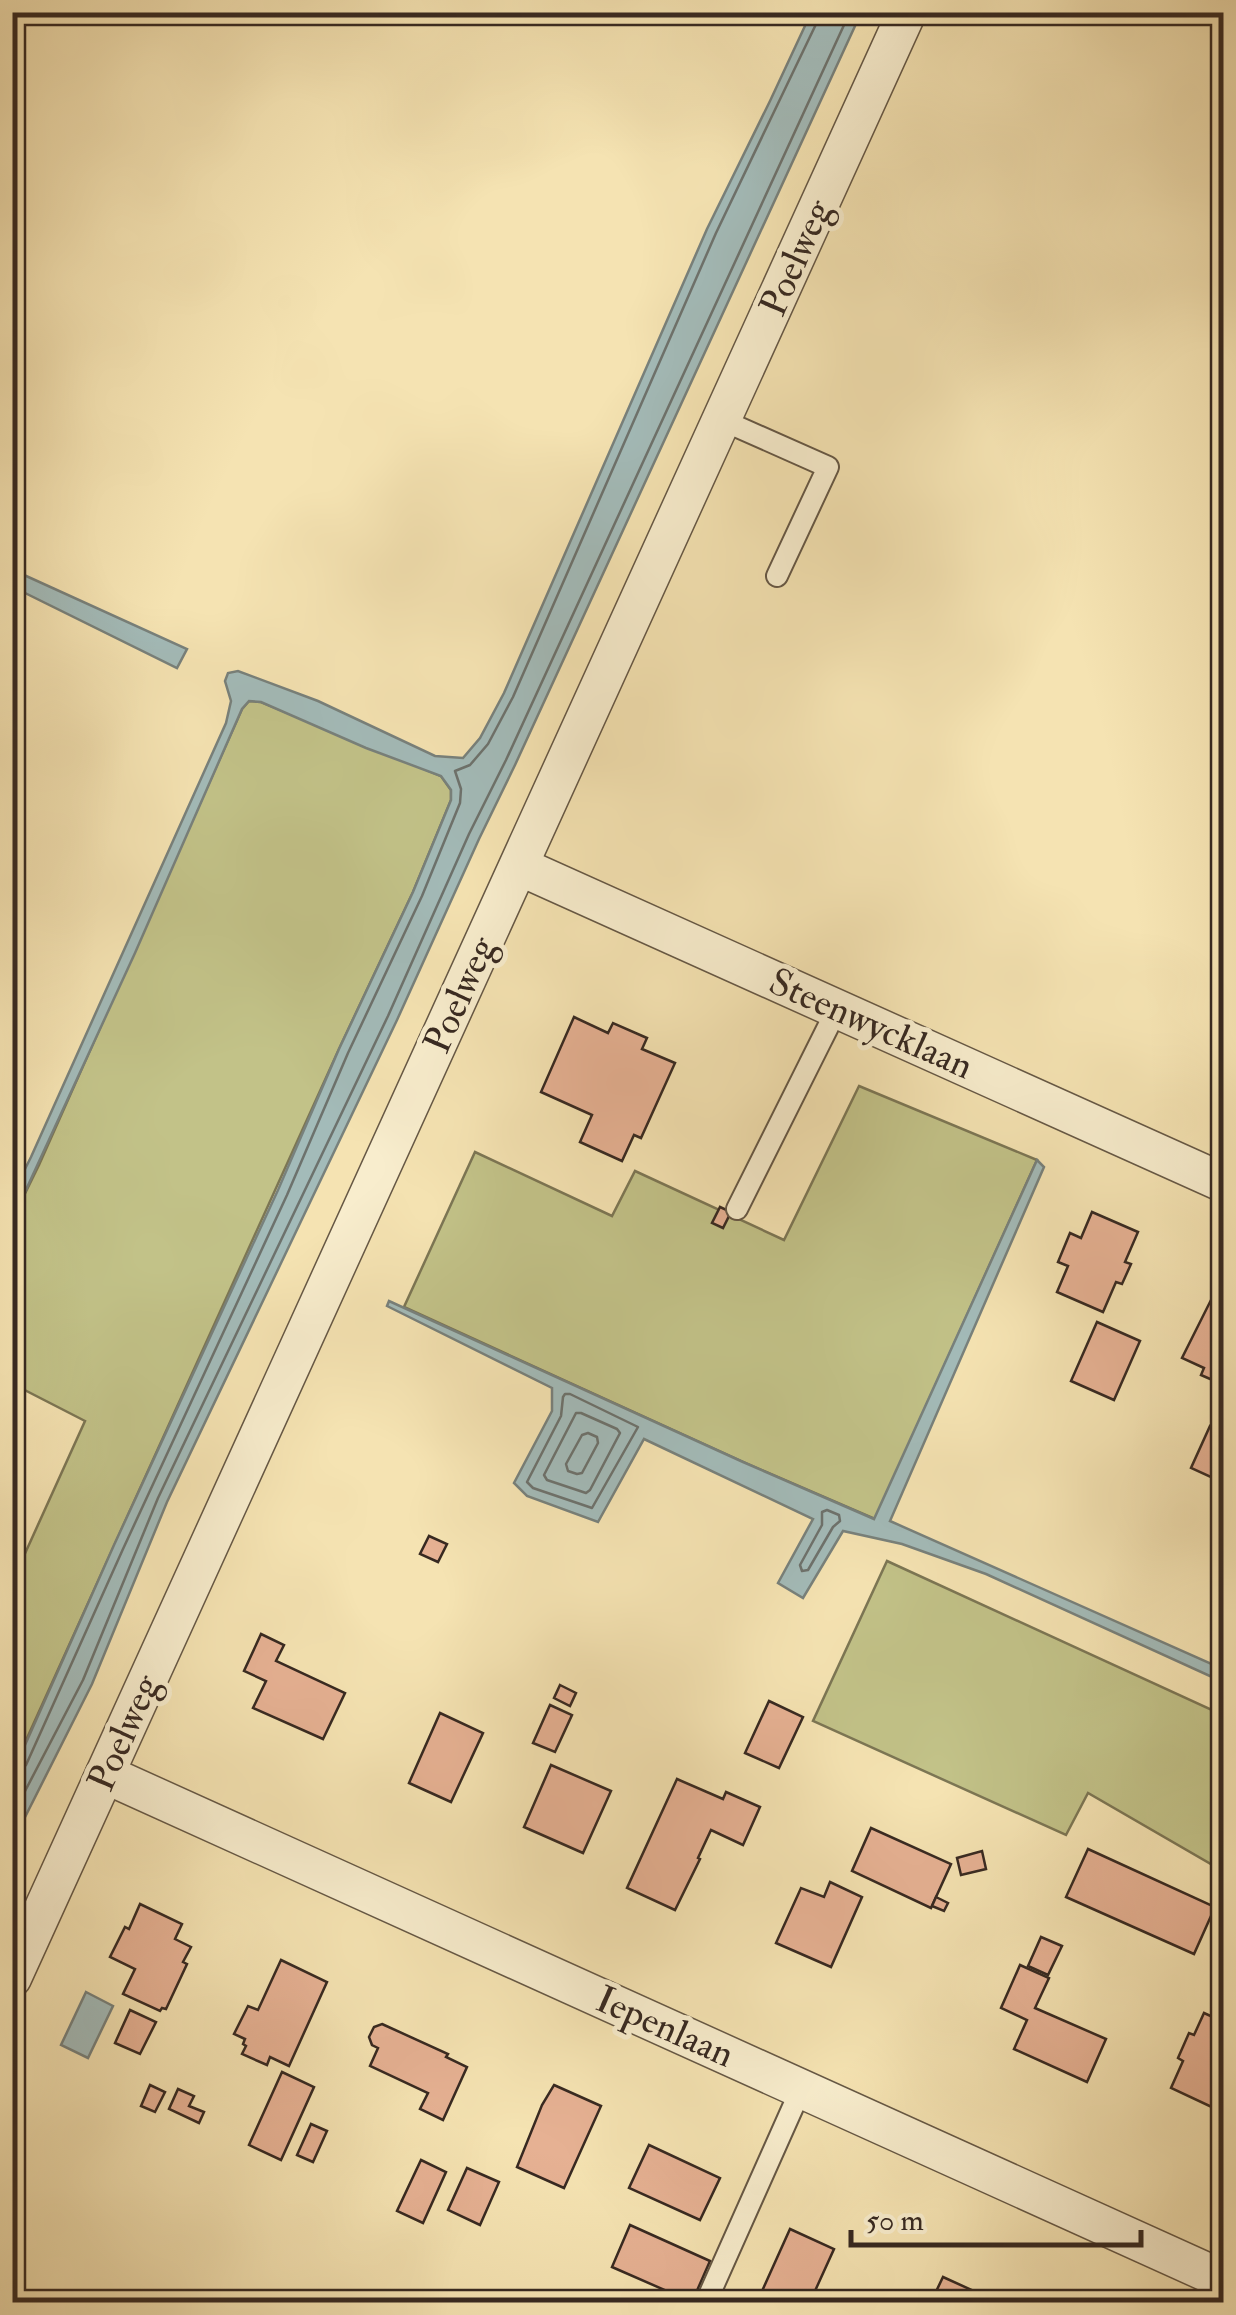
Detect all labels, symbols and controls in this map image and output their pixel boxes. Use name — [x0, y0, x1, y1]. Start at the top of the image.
street label: Poelweg — [749, 191, 843, 324]
street label: Poelweg — [413, 928, 507, 1061]
street label: Steenwycklaan — [762, 958, 980, 1090]
street label: Poelweg — [77, 1666, 171, 1799]
street label: Iepenlaan — [588, 1975, 742, 2079]
scale bar — [851, 2185, 1141, 2247]
text: 50 m — [866, 2202, 924, 2239]

